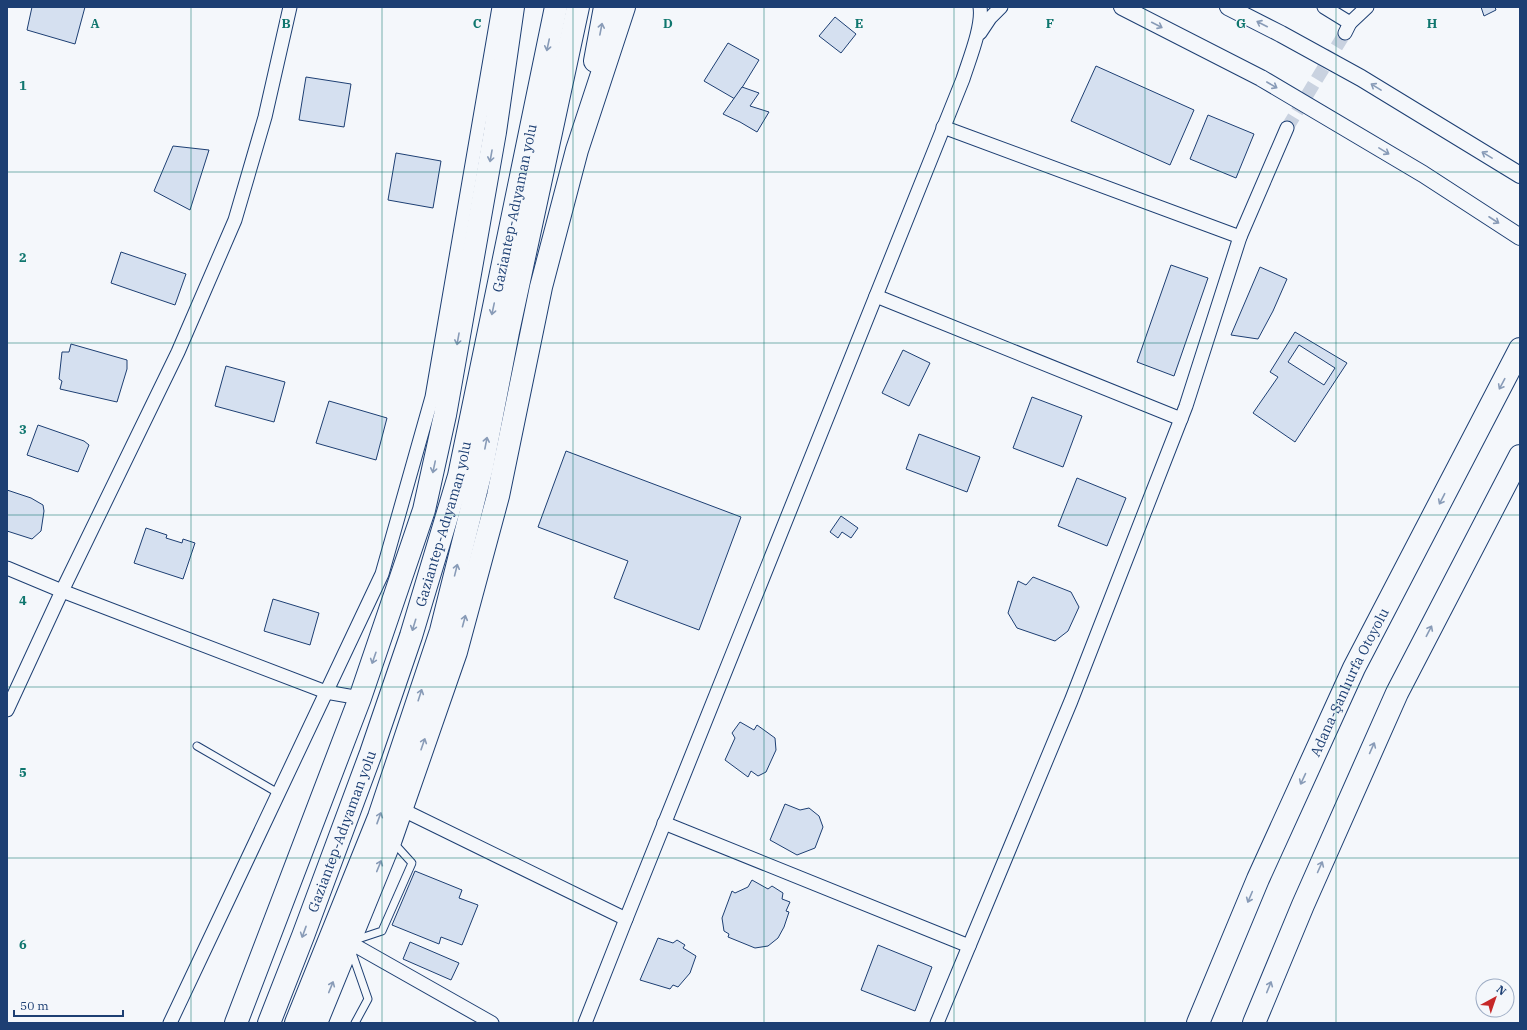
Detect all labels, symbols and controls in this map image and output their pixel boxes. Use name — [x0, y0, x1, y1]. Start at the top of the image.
text: A — [90, 15, 100, 32]
text: B — [281, 15, 291, 32]
text: C — [473, 15, 482, 32]
text: D — [663, 15, 673, 32]
text: E — [855, 15, 863, 32]
text: F — [1046, 15, 1054, 32]
text: G — [1236, 15, 1246, 32]
text: H — [1427, 15, 1438, 32]
one-way arrow — [1256, 20, 1268, 28]
one-way arrow — [1151, 21, 1163, 29]
one-way arrow — [597, 23, 605, 36]
one-way arrow — [544, 38, 552, 51]
text: 1 — [19, 77, 27, 94]
one-way arrow — [1266, 81, 1278, 89]
one-way arrow — [1370, 83, 1382, 91]
street label: Gaziantep-Adıyaman yolu — [488, 122, 541, 294]
one-way arrow — [1378, 147, 1389, 155]
one-way arrow — [486, 149, 494, 162]
one-way arrow — [1481, 151, 1493, 159]
one-way arrow — [1488, 216, 1499, 224]
text: 2 — [19, 249, 27, 266]
one-way arrow — [489, 303, 497, 316]
one-way arrow — [454, 333, 462, 346]
one-way arrow — [1498, 378, 1505, 390]
text: 3 — [19, 421, 27, 438]
one-way arrow — [483, 437, 491, 450]
street label: Gaziantep-Adıyaman yolu — [411, 439, 475, 609]
one-way arrow — [429, 460, 437, 473]
one-way arrow — [1437, 493, 1445, 505]
one-way arrow — [453, 564, 460, 577]
text: 4 — [19, 592, 27, 609]
street label: Adana-Şanlıurfa Otoyolu — [1306, 605, 1393, 759]
one-way arrow — [461, 614, 468, 627]
one-way arrow — [410, 619, 417, 632]
one-way arrow — [1425, 625, 1433, 637]
one-way arrow — [370, 651, 377, 664]
one-way arrow — [417, 688, 424, 701]
one-way arrow — [420, 738, 428, 750]
one-way arrow — [1369, 743, 1377, 755]
street label: Gaziantep-Adıyaman yolu — [304, 748, 380, 915]
text: 5 — [19, 764, 27, 781]
one-way arrow — [1299, 772, 1306, 784]
one-way arrow — [375, 812, 383, 824]
one-way arrow — [376, 861, 384, 873]
one-way arrow — [1317, 862, 1324, 874]
one-way arrow — [1246, 891, 1253, 903]
one-way arrow — [300, 926, 308, 938]
text: 6 — [19, 936, 27, 953]
north arrow — [1475, 978, 1515, 1018]
one-way arrow — [327, 981, 335, 993]
one-way arrow — [1266, 981, 1274, 993]
text: N — [1494, 982, 1509, 999]
scale bar — [14, 992, 123, 1018]
text: 50 m — [20, 998, 49, 1013]

